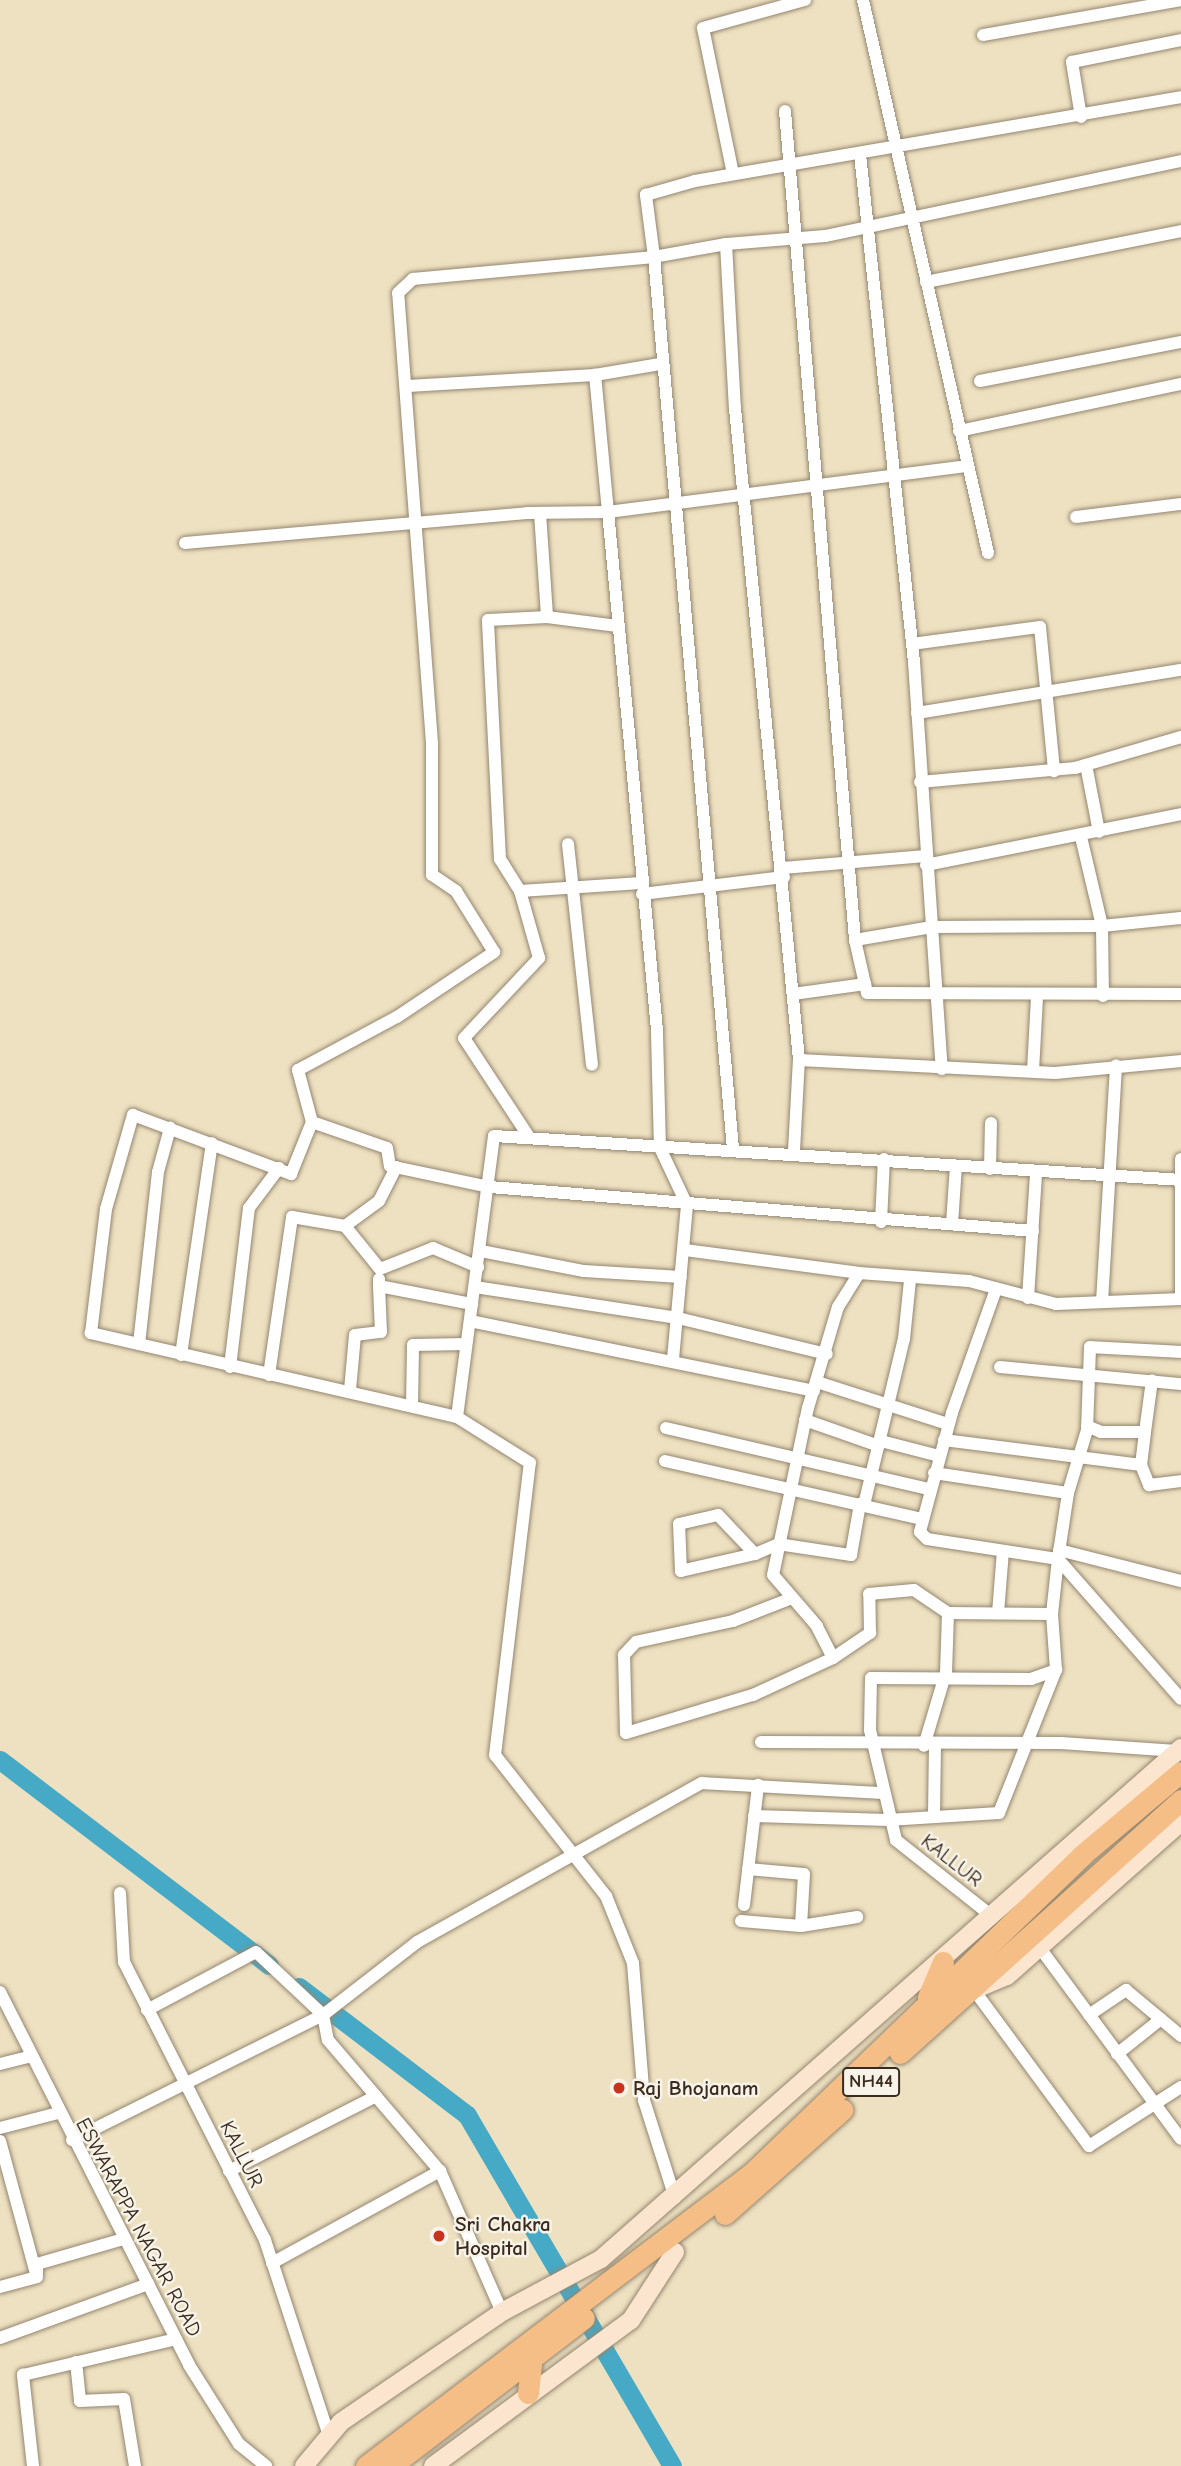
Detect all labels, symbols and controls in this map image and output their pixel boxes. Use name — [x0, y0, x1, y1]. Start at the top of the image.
street label: KALLUR — [916, 1828, 988, 1892]
road number: NH44 — [841, 2066, 901, 2098]
place label: Raj Bhojanam — [633, 2075, 759, 2101]
marker: Raj Bhojanam — [611, 2080, 627, 2096]
street label: ESWARAPPA NAGAR ROAD — [71, 2113, 207, 2341]
street label: KALLUR — [215, 2116, 269, 2192]
place label: Sri Chakra Hospital — [455, 2211, 551, 2261]
marker: Sri Chakra Hospital — [429, 2226, 449, 2246]

